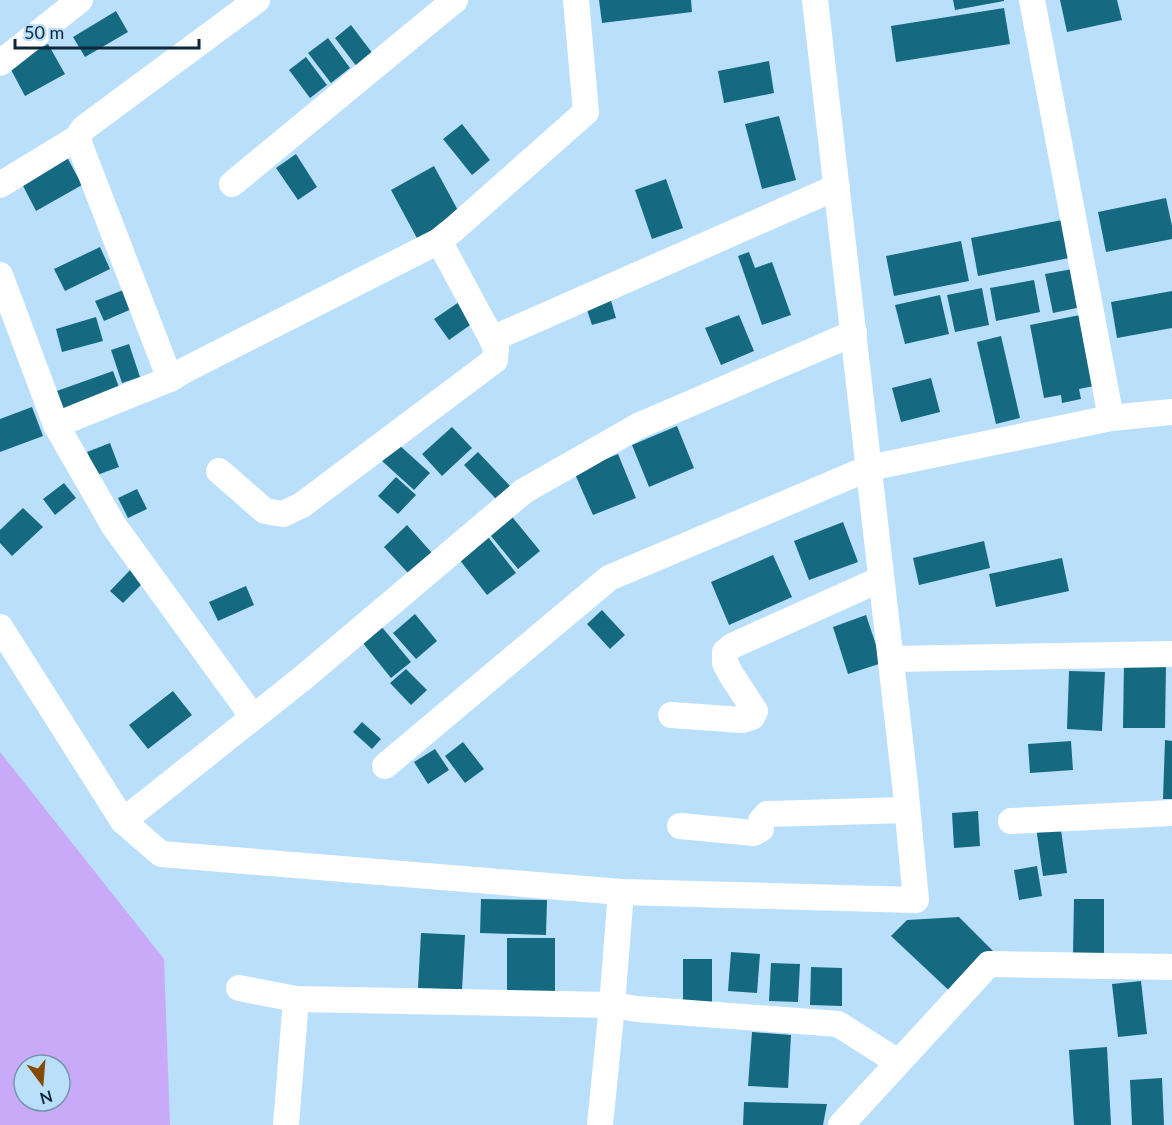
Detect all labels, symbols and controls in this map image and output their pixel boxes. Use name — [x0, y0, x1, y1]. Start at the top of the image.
scale bar — [15, 12, 200, 50]
text: 50 m — [24, 21, 64, 43]
north arrow — [12, 1053, 72, 1113]
text: N — [38, 1087, 55, 1109]

